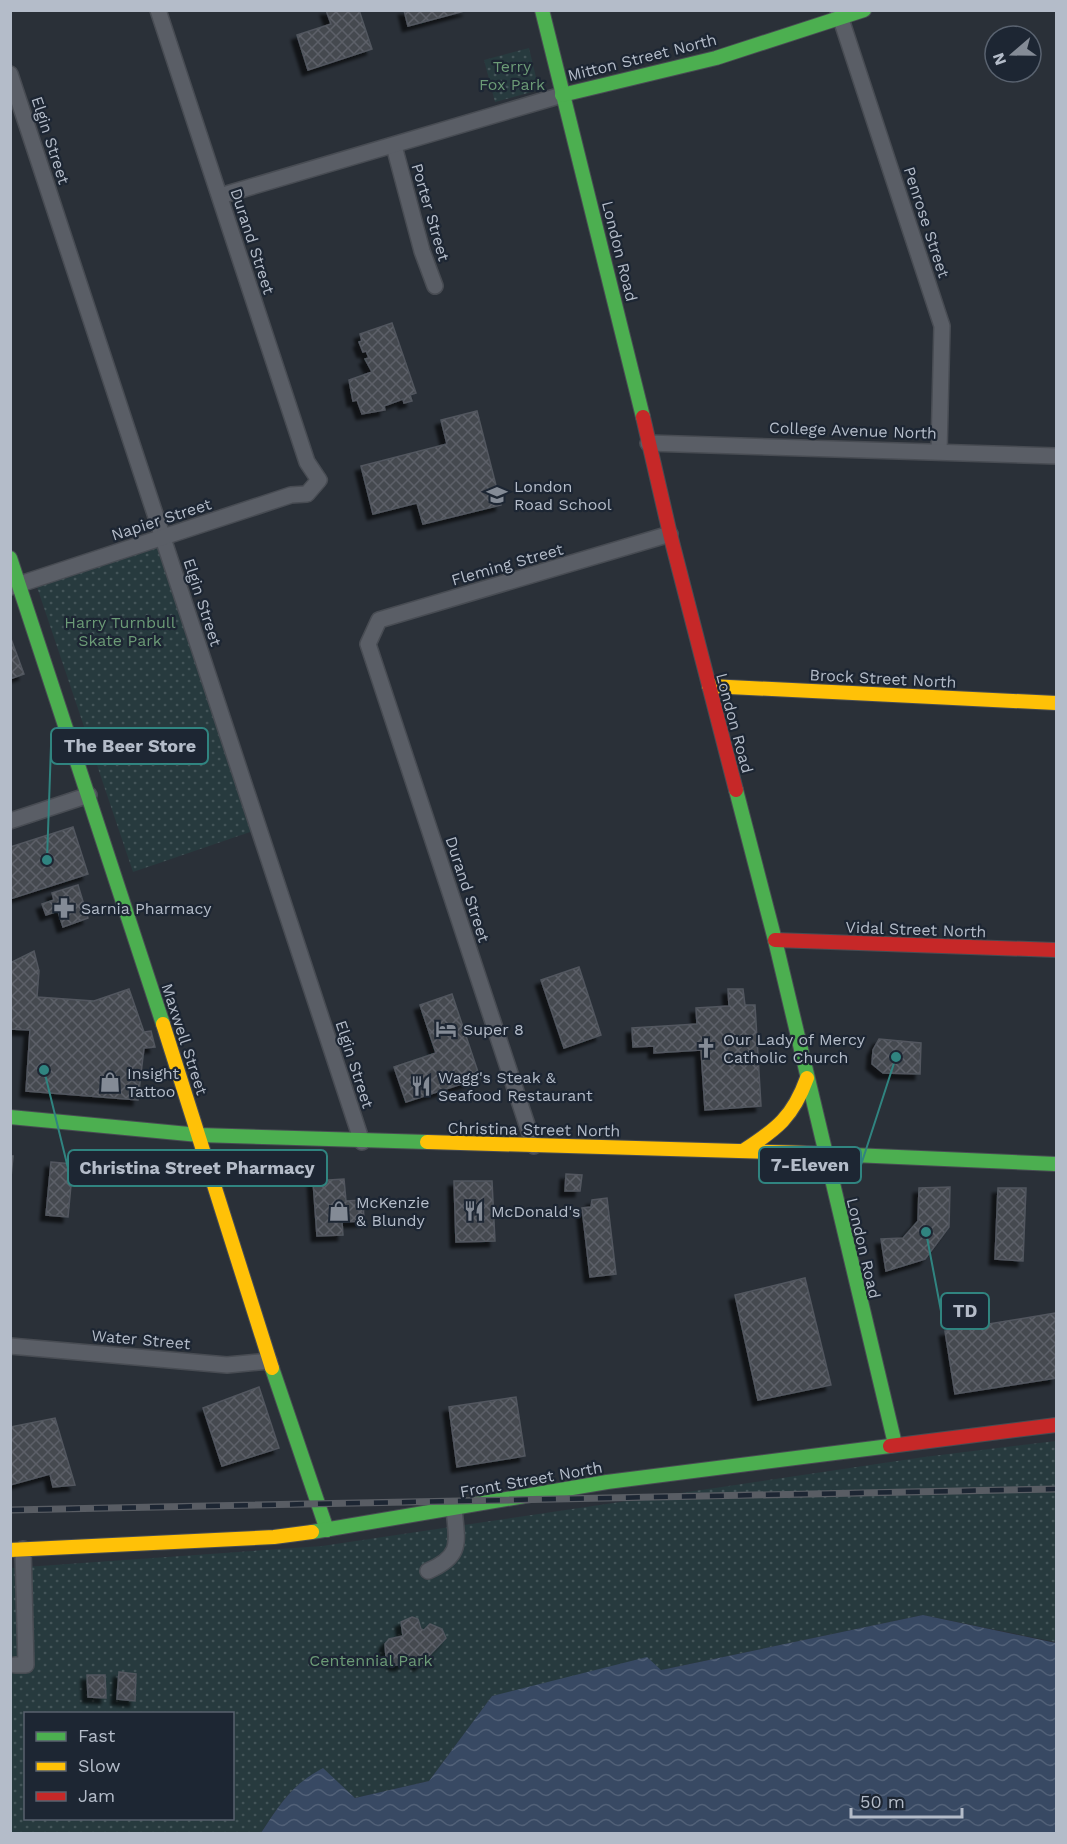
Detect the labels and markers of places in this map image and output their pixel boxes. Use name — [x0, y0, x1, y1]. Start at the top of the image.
place label: London Road School — [514, 477, 612, 514]
school or university icon: London Road School — [485, 483, 509, 507]
callout: The Beer Store — [51, 728, 208, 764]
pharmacy icon: Sarnia Pharmacy — [52, 896, 76, 920]
place label: Sarnia Pharmacy — [81, 899, 212, 918]
hotel icon: Super 8 — [434, 1017, 458, 1041]
place label: Super 8 — [463, 1020, 524, 1039]
place label: Our Lady of Mercy Catholic Church — [723, 1030, 866, 1067]
church icon: Our Lady of Mercy Catholic Church — [694, 1036, 718, 1060]
place label: Insight Tattoo — [127, 1064, 180, 1101]
place label: Wagg's Steak & Seafood Restaurant — [438, 1068, 593, 1105]
shop icon: Insight Tattoo — [98, 1070, 122, 1094]
restaurant icon: Wagg's Steak & Seafood Restaurant — [409, 1074, 433, 1098]
callout: 7-Eleven — [759, 1147, 861, 1183]
callout: Christina Street Pharmacy — [68, 1150, 327, 1186]
place label: McKenzie & Blundy — [356, 1193, 430, 1230]
shop icon: McKenzie & Blundy — [327, 1199, 351, 1223]
restaurant icon: McDonald's — [462, 1199, 486, 1223]
place label: McDonald's — [491, 1202, 581, 1221]
callout: TD — [941, 1293, 989, 1329]

